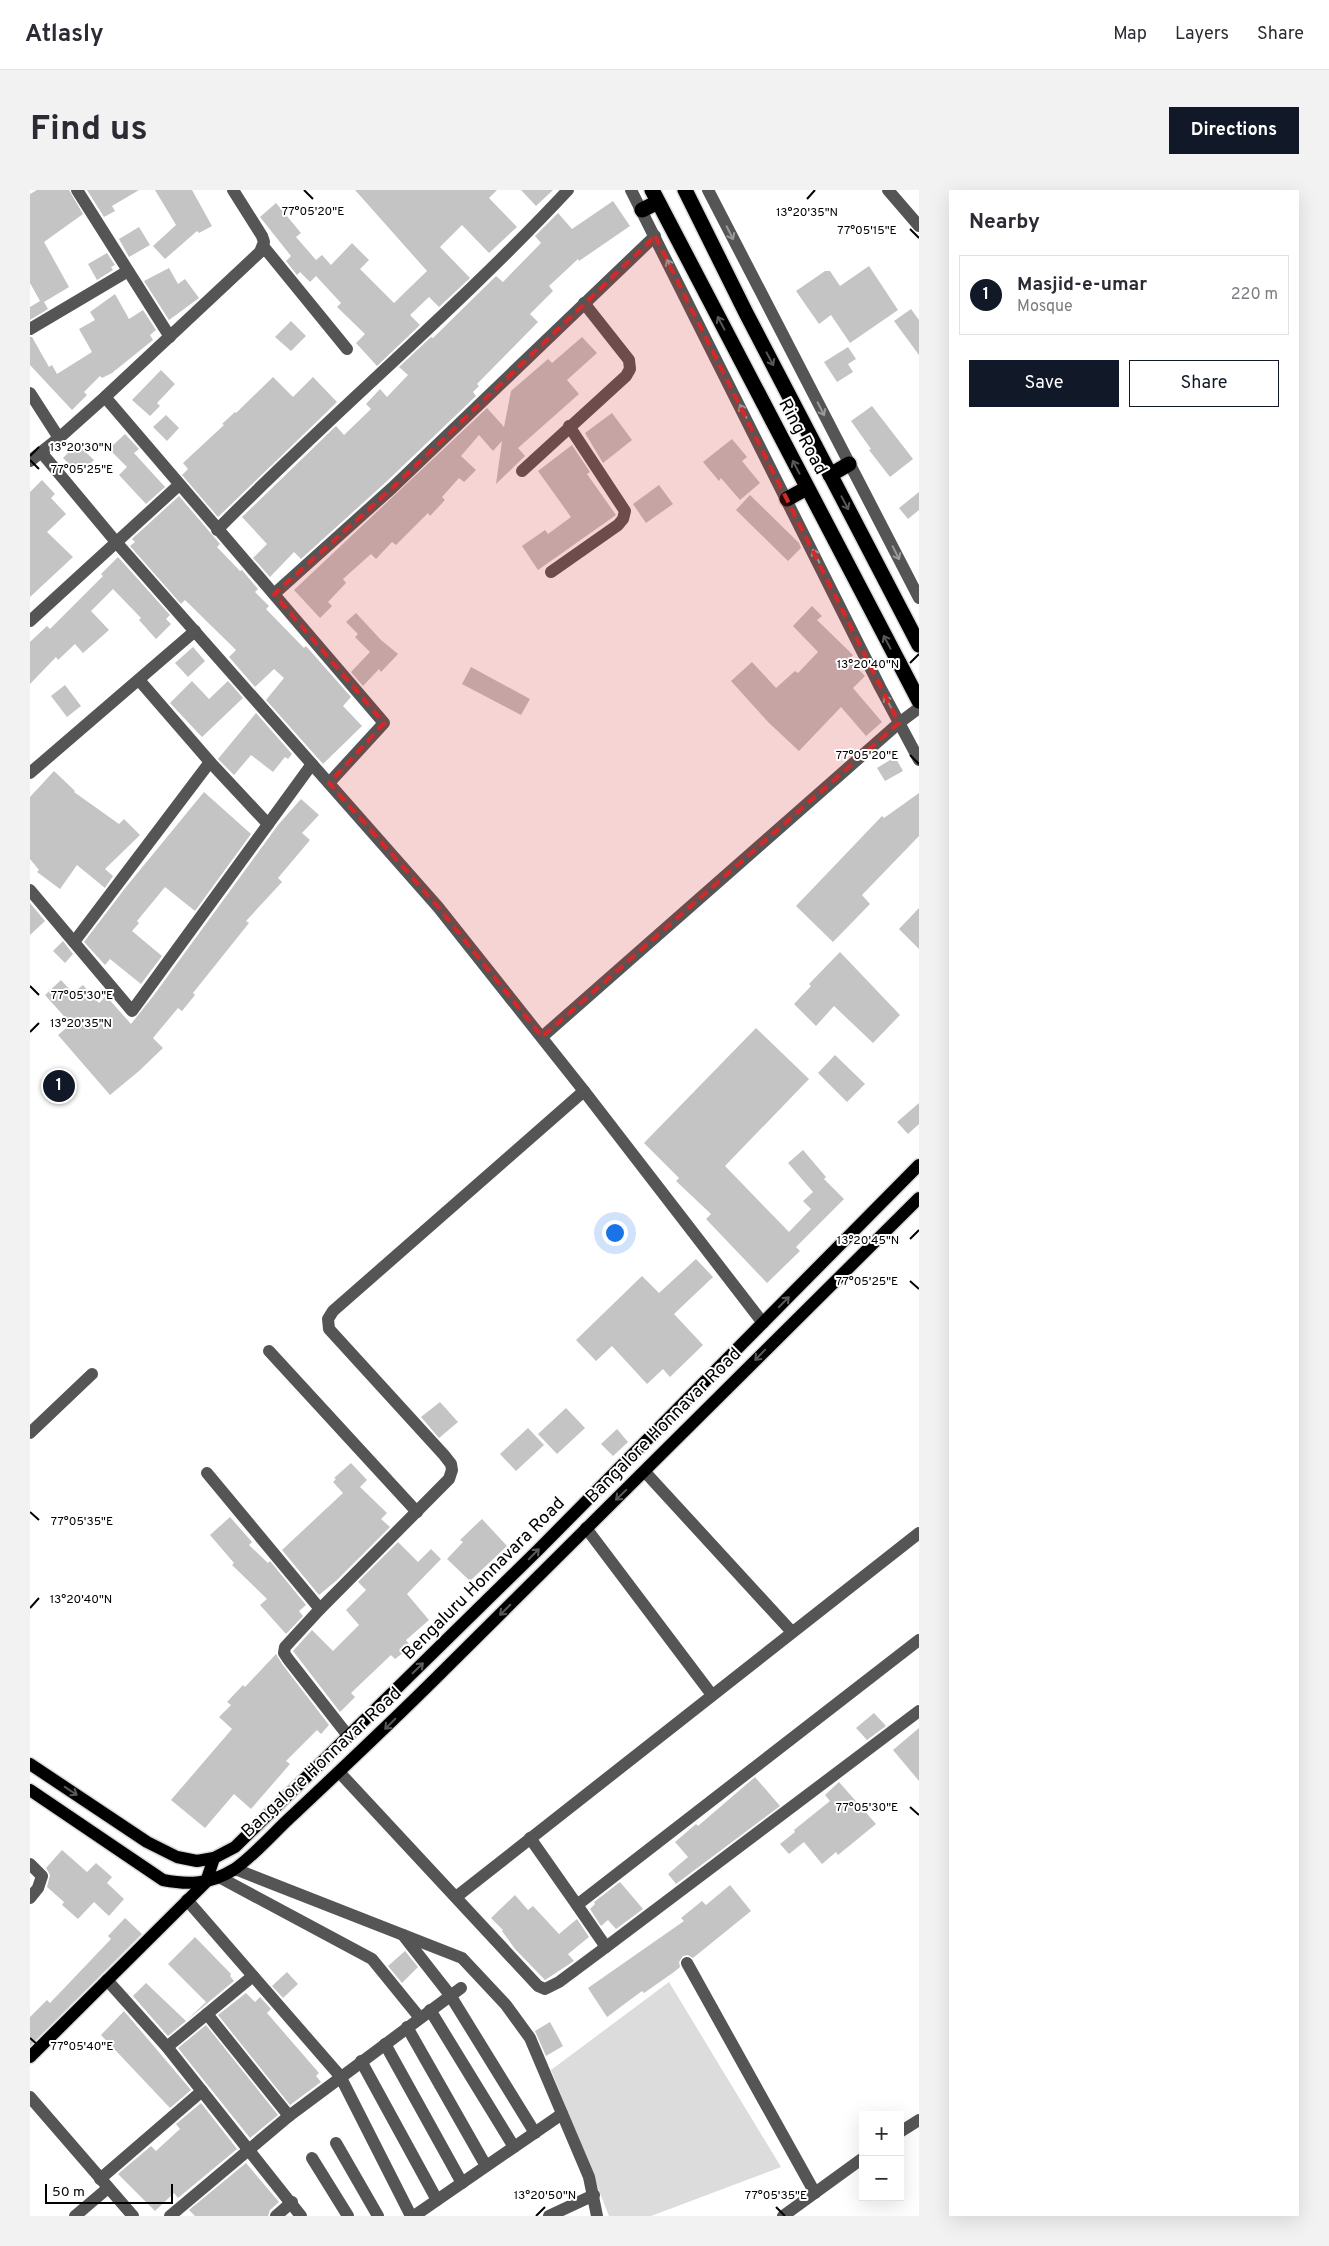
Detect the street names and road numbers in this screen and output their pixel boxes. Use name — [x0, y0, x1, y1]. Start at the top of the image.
street label: Ring Road — [772, 395, 832, 479]
street label: Bangalore Honnavar Road — [581, 1343, 747, 1509]
street label: Bengaluru Honnavara Road — [398, 1493, 570, 1665]
street label: Bangalore Honnavar Road — [237, 1683, 407, 1843]

